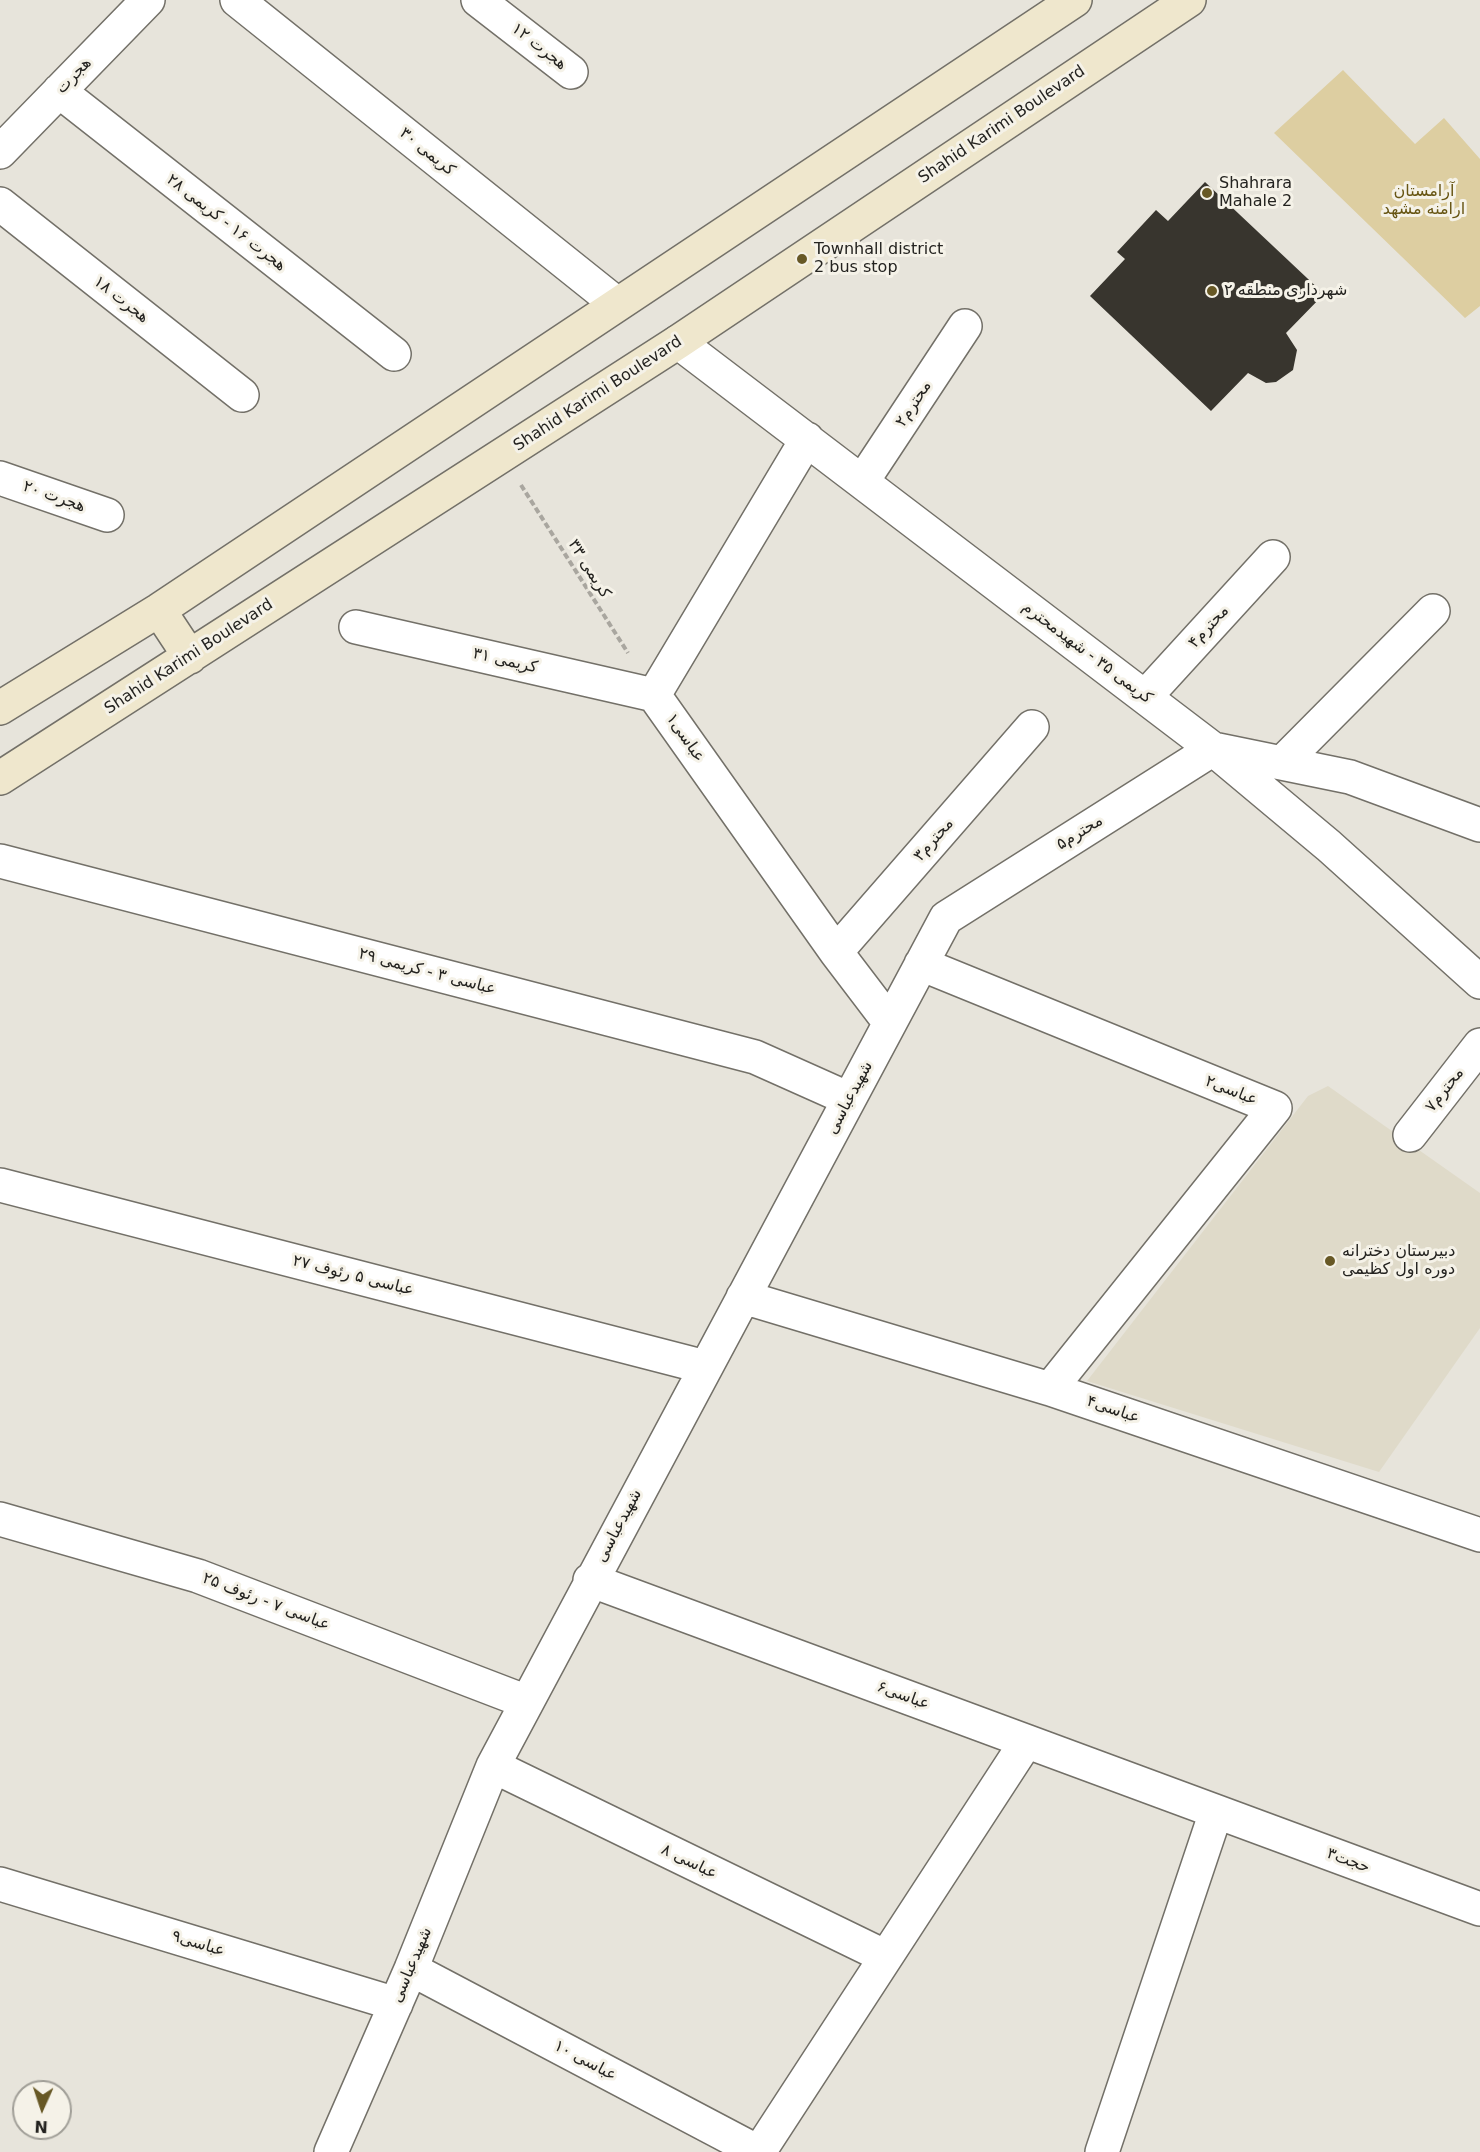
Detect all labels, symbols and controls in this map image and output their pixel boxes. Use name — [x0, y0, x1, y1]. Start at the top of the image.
street label: هجرت ۱۲ — [508, 19, 570, 75]
street label: هجرت — [52, 54, 96, 98]
street label: Shahid Karimi Boulevard — [915, 62, 1089, 188]
street label: کریمی ۳۰ — [395, 124, 459, 180]
street label: هجرت ۱۶ - کریمی ۲۸ — [162, 170, 290, 276]
place label: Shahrara Mahale 2 — [1219, 174, 1292, 212]
park label: آرامستان ارامنه مشهد — [1383, 182, 1465, 220]
marker: Shahrara Mahale 2 — [1200, 186, 1214, 200]
place label: Townhall district 2 bus stop — [814, 240, 943, 278]
marker: Townhall district 2 bus stop — [795, 252, 809, 266]
street label: هجرت ۱۸ — [90, 272, 152, 328]
place label: شهرداری منطقه ۲ — [1224, 281, 1347, 301]
marker: شهرداری منطقه ۲ — [1205, 284, 1219, 298]
street label: Shahid Karimi Boulevard — [510, 332, 686, 456]
street label: محترم۲ — [892, 377, 936, 431]
street label: هجرت ۲۰ — [20, 477, 88, 517]
street label: کریمی ۳۳ — [563, 536, 615, 602]
street label: Shahid Karimi Boulevard — [101, 595, 277, 719]
street label: کریمی ۳۵ - شهیدمحترم — [1018, 598, 1156, 708]
street label: محترم۴ — [1185, 602, 1233, 652]
street label: کریمی ۳۱ — [471, 644, 539, 678]
street label: عباسی۱ — [661, 710, 709, 766]
street label: محترم۵ — [1053, 811, 1107, 855]
street label: محترم۳ — [910, 814, 958, 866]
street label: عباسی ۳ - کریمی ۲۹ — [356, 944, 498, 1000]
street label: شهیدعباسی — [823, 1058, 877, 1138]
street label: محترم۷ — [1422, 1064, 1468, 1116]
street label: عباسی۲ — [1202, 1072, 1260, 1110]
place label: دبیرستان دخترانه دوره اول کظیمی — [1342, 1242, 1455, 1280]
street label: عباسی ۵ رئوف ۲۷ — [290, 1252, 416, 1300]
marker: دبیرستان دخترانه دوره اول کظیمی — [1323, 1254, 1337, 1268]
street label: عباسی۴ — [1084, 1392, 1142, 1428]
street label: شهیدعباسی — [592, 1486, 646, 1566]
street label: عباسی ۷ - رئوف ۲۵ — [200, 1569, 332, 1635]
street label: عباسی۶ — [874, 1678, 932, 1714]
street label: عباسی ۸ — [658, 1840, 720, 1884]
street label: حجت۳ — [1324, 1844, 1372, 1878]
street label: شهیدعباسی — [388, 1924, 436, 2006]
street label: عباسی۹ — [169, 1927, 227, 1961]
street label: عباسی ۱۰ — [550, 2036, 620, 2086]
north arrow — [12, 2080, 72, 2140]
text: N — [34, 2117, 48, 2136]

